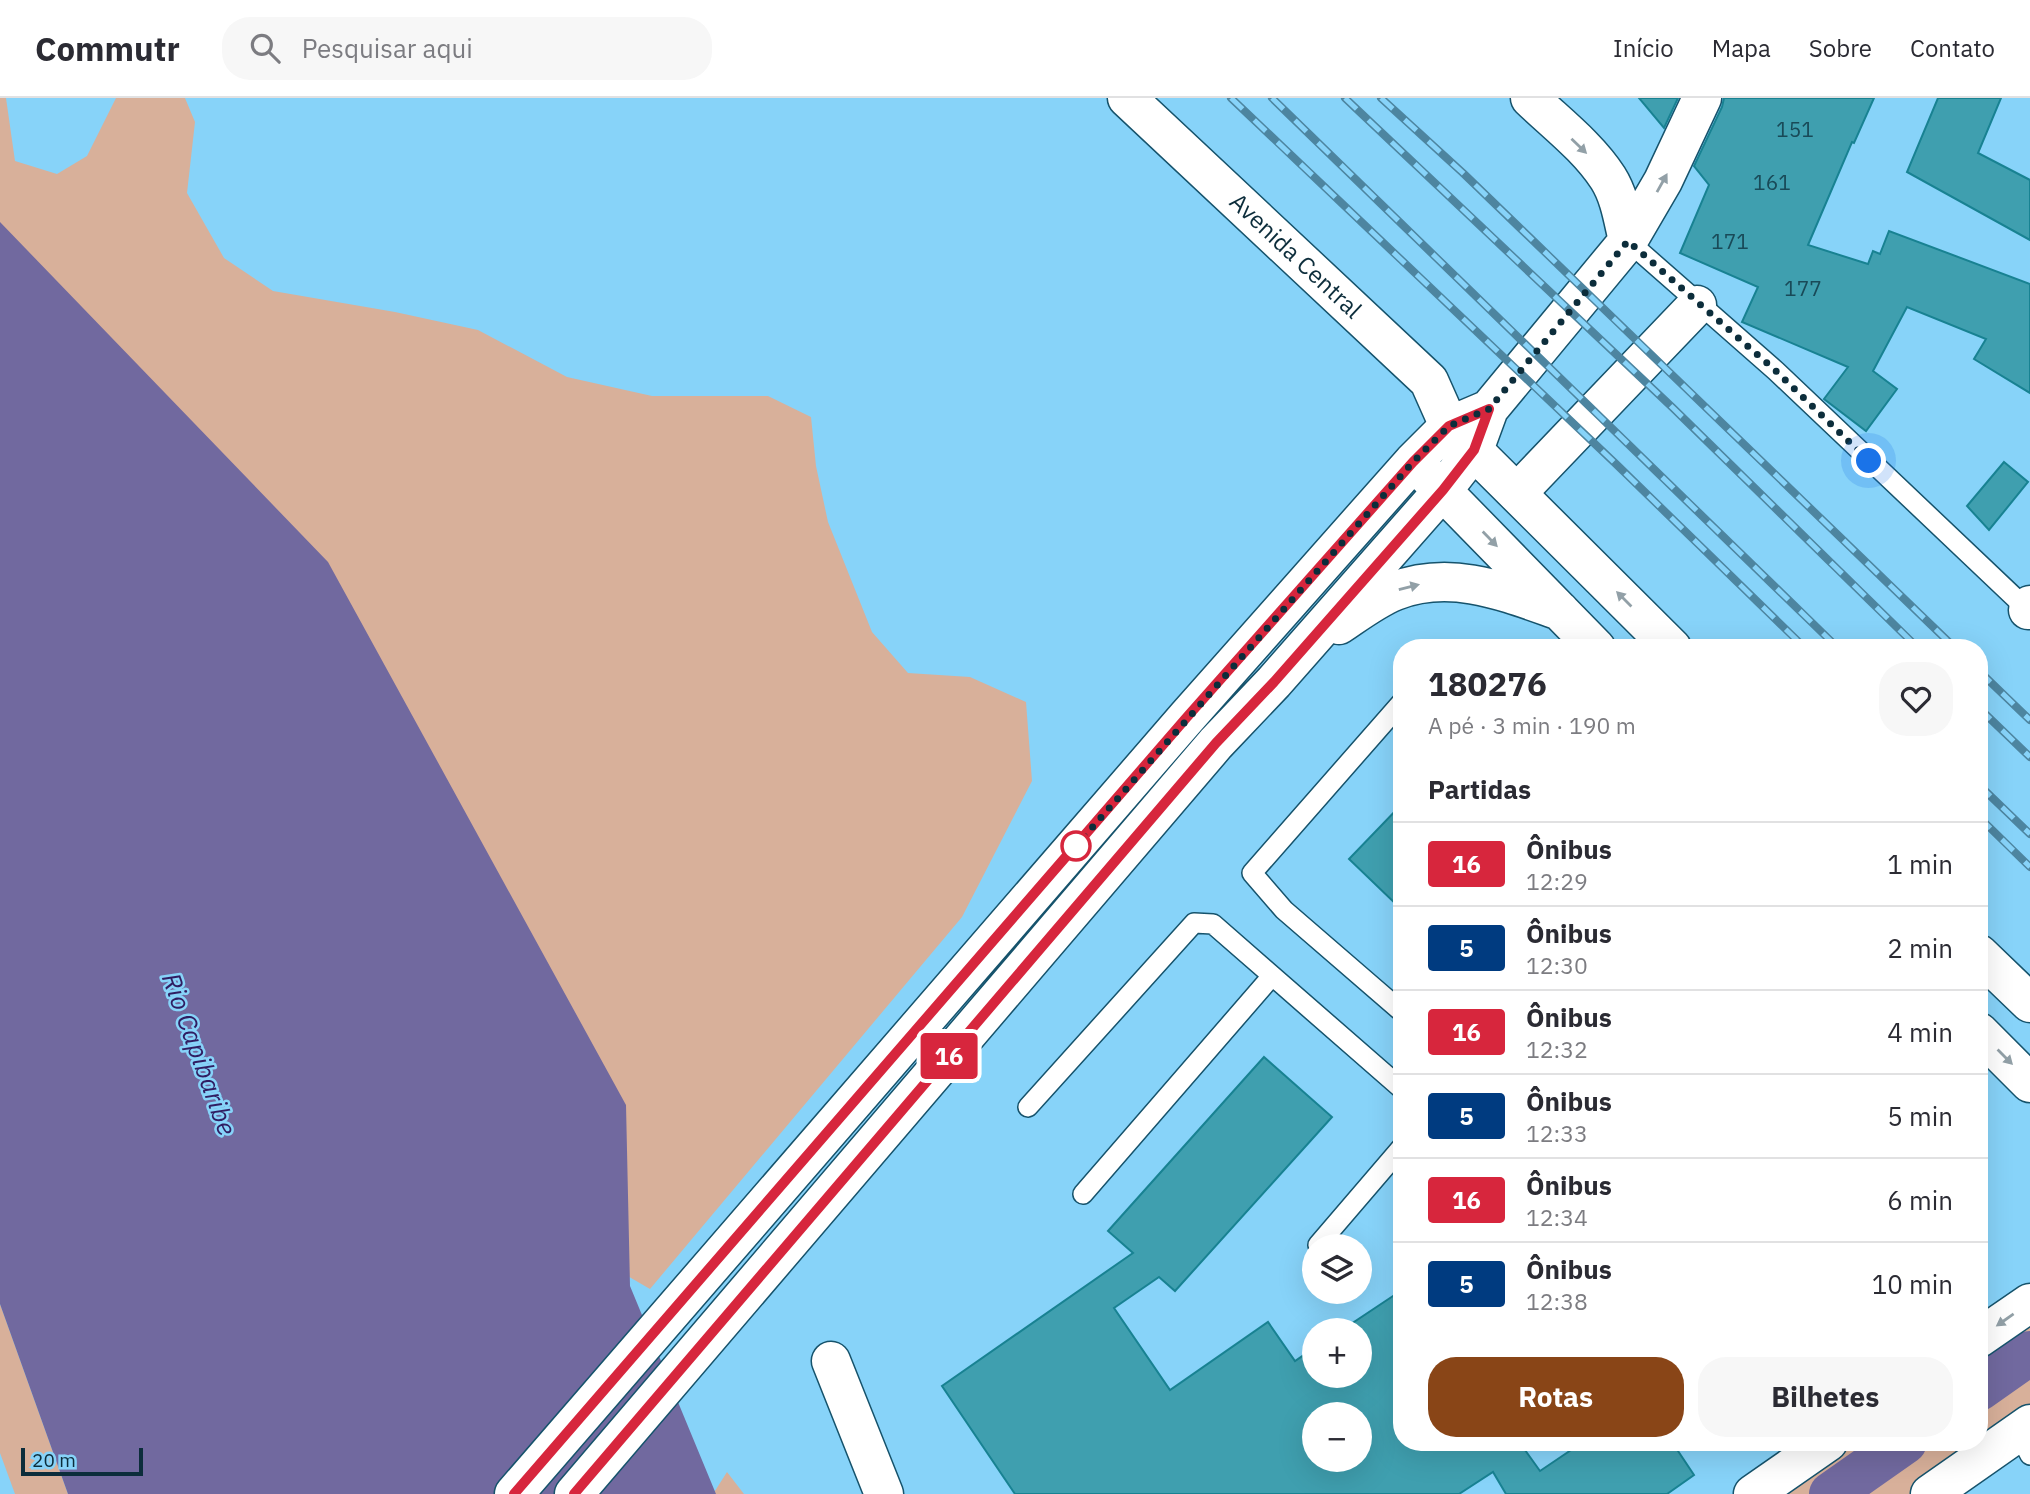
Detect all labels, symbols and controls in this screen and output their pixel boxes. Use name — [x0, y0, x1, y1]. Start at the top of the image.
search box — [222, 17, 712, 80]
text: Commutr — [35, 27, 180, 70]
icon: search — [246, 29, 284, 67]
text: Pesquisar aqui — [302, 31, 473, 65]
text: Início — [1613, 32, 1674, 64]
text: Mapa — [1712, 32, 1771, 64]
text: Sobre — [1809, 32, 1872, 64]
text: Contato — [1910, 32, 1995, 64]
house number: 151 — [1776, 115, 1814, 143]
one-way arrow — [1570, 137, 1587, 153]
house number: 161 — [1753, 168, 1791, 196]
one-way arrow — [1656, 173, 1668, 192]
street label: Avenida Central — [1223, 185, 1369, 325]
house number: 171 — [1711, 227, 1749, 255]
house number: 177 — [1784, 274, 1822, 302]
your location — [1851, 443, 1886, 478]
one-way arrow — [1482, 530, 1498, 547]
one-way arrow — [1398, 582, 1420, 593]
one-way arrow — [1615, 591, 1632, 608]
text: 180276 — [1428, 662, 1547, 705]
button: heart — [1879, 662, 1953, 736]
text: A pé · 3 min · 190 m — [1428, 710, 1636, 740]
text: Partidas — [1428, 772, 1531, 806]
unlabelled marker — [1061, 831, 1091, 861]
text: Ônibus — [1526, 832, 1612, 866]
text: 1 min — [1887, 847, 1953, 881]
text: 16 — [1452, 848, 1481, 880]
text: 12:29 — [1526, 866, 1588, 896]
text: Ônibus — [1526, 916, 1612, 950]
text: 2 min — [1887, 931, 1953, 965]
text: 5 — [1459, 932, 1474, 964]
text: 12:30 — [1526, 950, 1588, 980]
water label: Rio Capibaribe — [155, 968, 245, 1140]
text: Ônibus — [1526, 1000, 1612, 1034]
text: 4 min — [1887, 1015, 1953, 1049]
text: 16 — [1452, 1016, 1481, 1048]
line badge: 16 — [918, 1033, 981, 1079]
text: 12:32 — [1526, 1034, 1588, 1064]
text: 16 — [935, 1040, 963, 1072]
one-way arrow — [1996, 1049, 2013, 1066]
text: Ônibus — [1526, 1084, 1612, 1118]
text: 5 min — [1887, 1099, 1953, 1133]
text: 5 — [1459, 1100, 1474, 1132]
text: 12:33 — [1526, 1118, 1588, 1148]
text: Ônibus — [1526, 1168, 1612, 1202]
text: 6 min — [1887, 1183, 1953, 1217]
text: 16 — [1452, 1184, 1481, 1216]
text: 12:34 — [1526, 1202, 1588, 1232]
map controls — [1302, 1234, 1372, 1472]
button: layers — [1302, 1234, 1372, 1304]
text: Ônibus — [1526, 1252, 1612, 1286]
text: 10 min — [1872, 1267, 1953, 1301]
text: 5 — [1459, 1268, 1474, 1300]
text: 12:38 — [1526, 1286, 1588, 1316]
one-way arrow — [1996, 1313, 2014, 1327]
button: + — [1302, 1318, 1372, 1388]
button: Rotas — [1428, 1357, 1684, 1437]
button: Bilhetes — [1698, 1357, 1953, 1437]
button: − — [1302, 1402, 1372, 1472]
scale bar — [21, 1445, 144, 1477]
text: 20 m — [32, 1448, 76, 1472]

